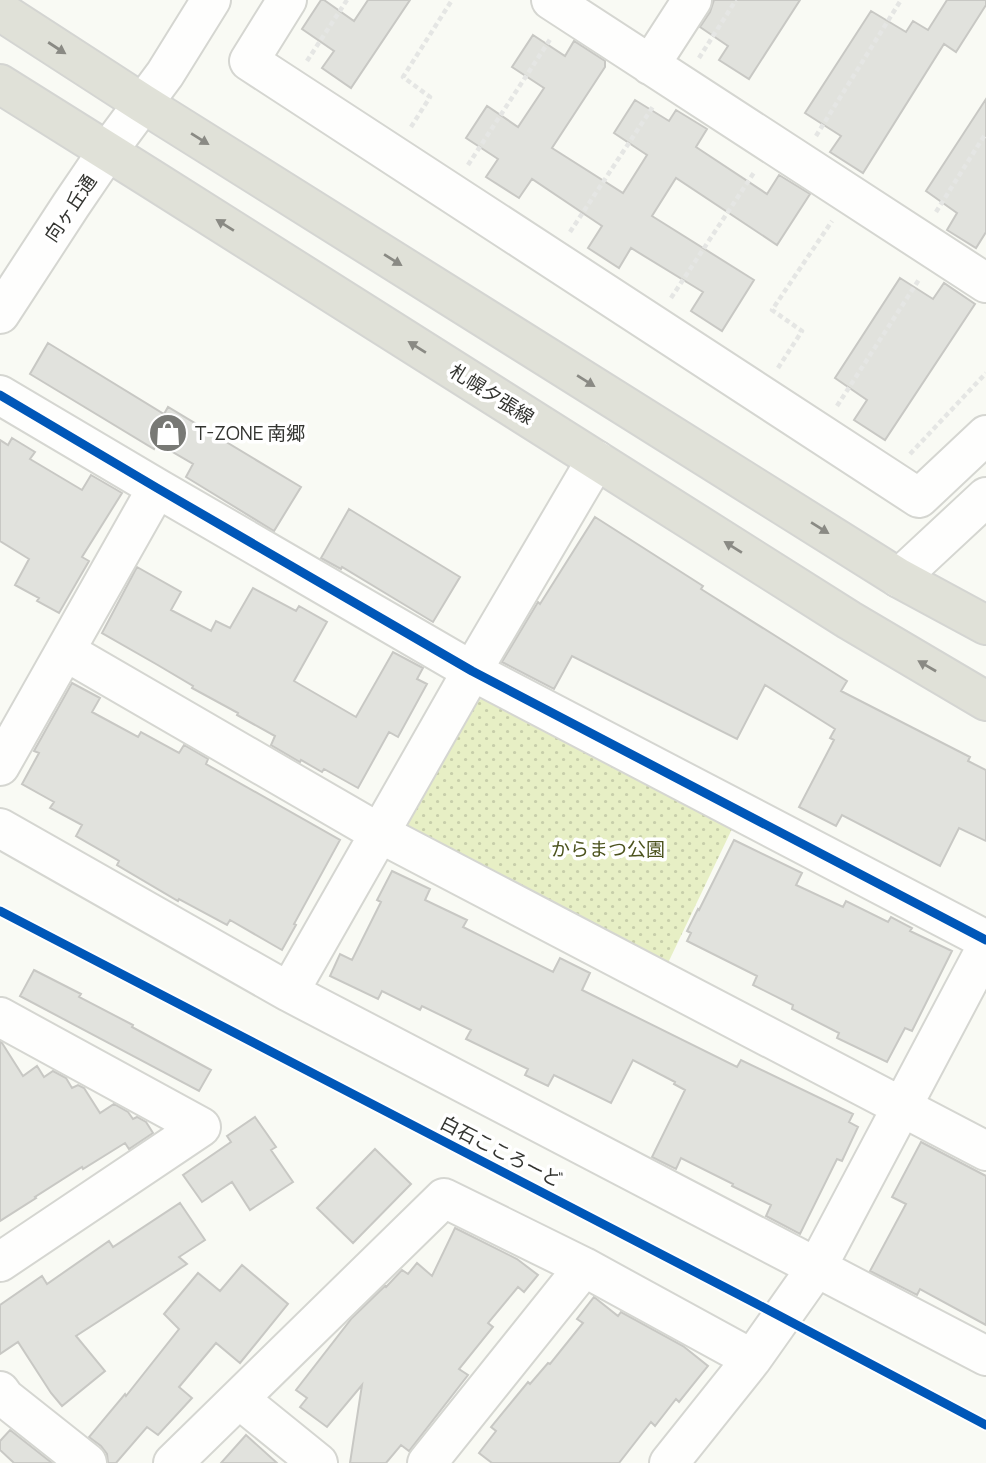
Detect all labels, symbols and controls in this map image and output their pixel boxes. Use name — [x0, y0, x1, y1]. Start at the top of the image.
one-way arrow — [48, 41, 67, 54]
one-way arrow — [191, 132, 210, 145]
street label: 向ヶ丘通 — [38, 169, 102, 247]
one-way arrow — [215, 219, 234, 232]
one-way arrow — [384, 253, 402, 267]
one-way arrow — [407, 340, 427, 353]
street label: 札幌夕張線 — [445, 358, 539, 430]
one-way arrow — [576, 375, 595, 388]
shop icon: T-ZONE 南郷 — [147, 412, 189, 454]
place label: T-ZONE 南郷 — [195, 420, 305, 446]
one-way arrow — [810, 522, 829, 535]
one-way arrow — [724, 541, 743, 554]
one-way arrow — [918, 660, 937, 672]
park label: からまつ公園 — [551, 836, 665, 862]
street label: 白石こころーど — [436, 1109, 566, 1193]

